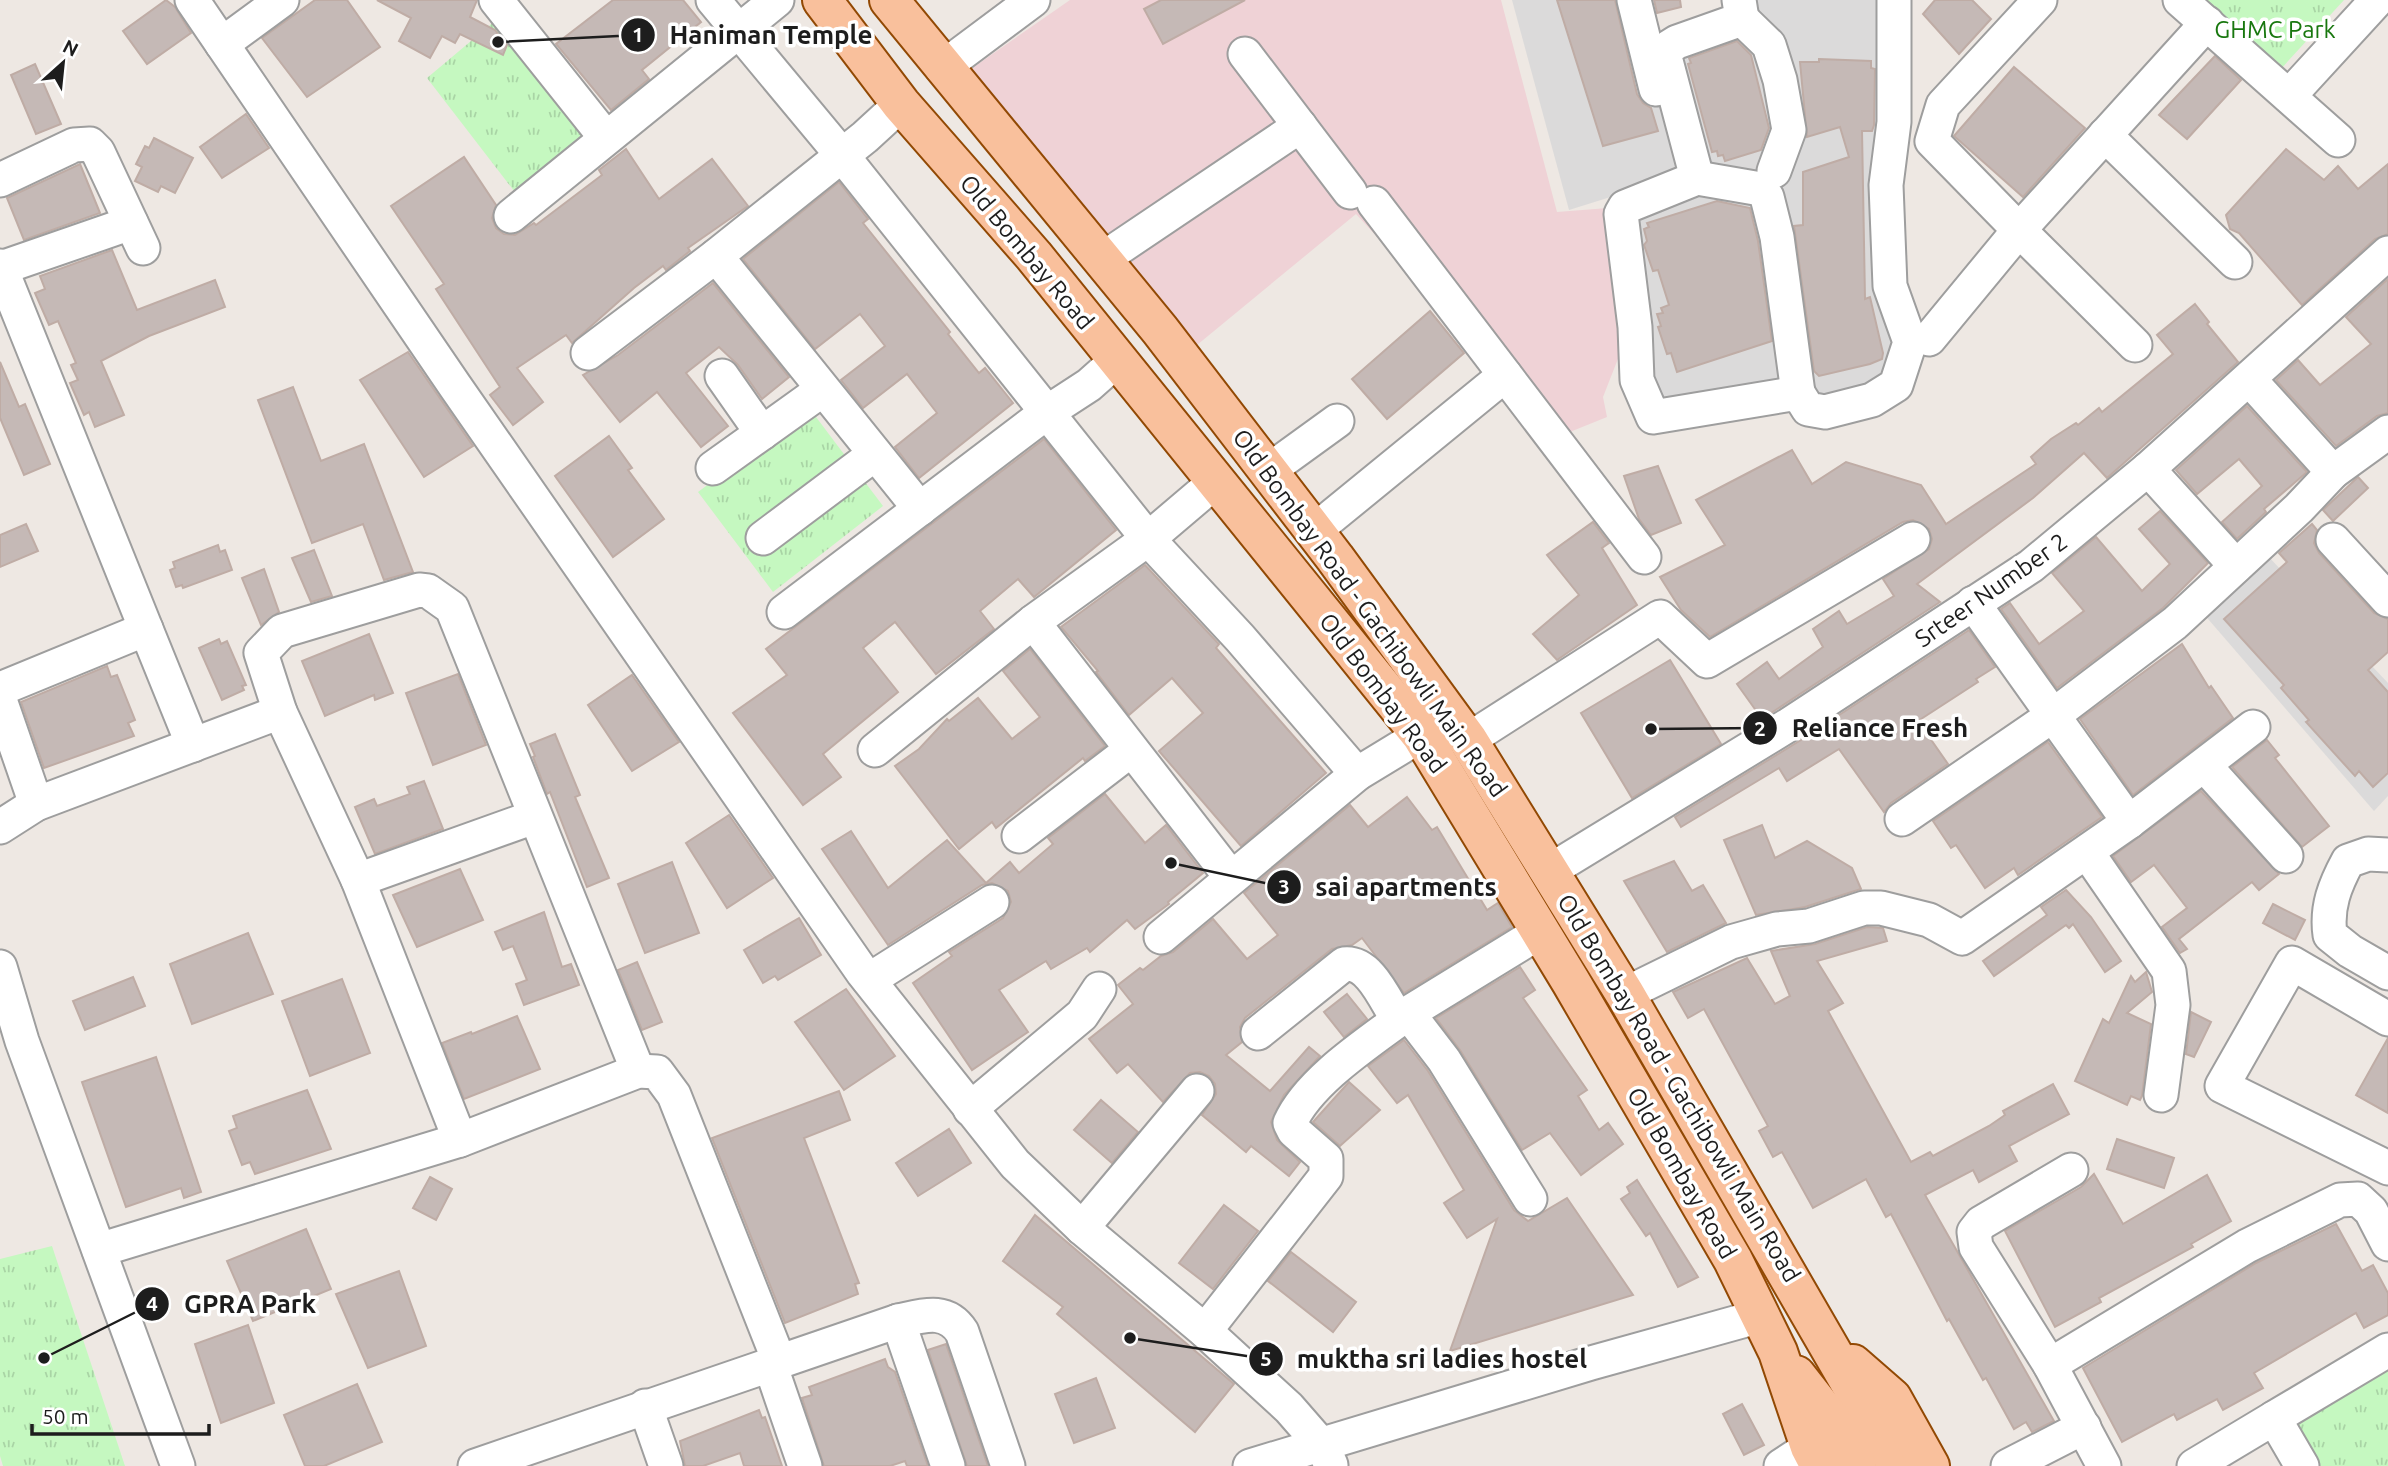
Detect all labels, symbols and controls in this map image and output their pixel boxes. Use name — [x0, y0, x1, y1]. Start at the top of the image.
callout: Haniman Temple — [621, 11, 887, 58]
park label: GHMC Park — [2214, 16, 2336, 43]
text: Haniman Temple — [670, 20, 872, 49]
text: 1 — [632, 22, 644, 46]
north arrow — [28, 28, 98, 98]
text: N — [59, 35, 82, 61]
street label: Old Bombay Road — [955, 169, 1099, 335]
street label: Old Bombay Road - Gachibowli Main Road — [1227, 423, 1513, 803]
street label: Srteer Number 2 — [1910, 528, 2072, 652]
street label: Old Bombay Road — [1313, 607, 1453, 779]
callout: Reliance Fresh — [1742, 705, 1982, 752]
text: Reliance Fresh — [1792, 713, 1968, 742]
text: 2 — [1754, 716, 1766, 740]
callout: sai apartments — [1266, 863, 1511, 910]
text: sai apartments — [1315, 872, 1497, 901]
text: 3 — [1278, 874, 1290, 898]
street label: Old Bombay Road - Gachibowli Main Road — [1551, 889, 1807, 1287]
street label: Old Bombay Road — [1621, 1082, 1743, 1264]
callout: GPRA Park — [135, 1280, 330, 1327]
text: GPRA Park — [184, 1289, 316, 1318]
text: 4 — [146, 1291, 158, 1315]
callout: muktha sri ladies hostel — [1248, 1336, 1601, 1383]
text: muktha sri ladies hostel — [1297, 1344, 1587, 1373]
text: 5 — [1260, 1346, 1272, 1370]
scale bar — [32, 1392, 208, 1436]
text: 50 m — [42, 1404, 89, 1428]

